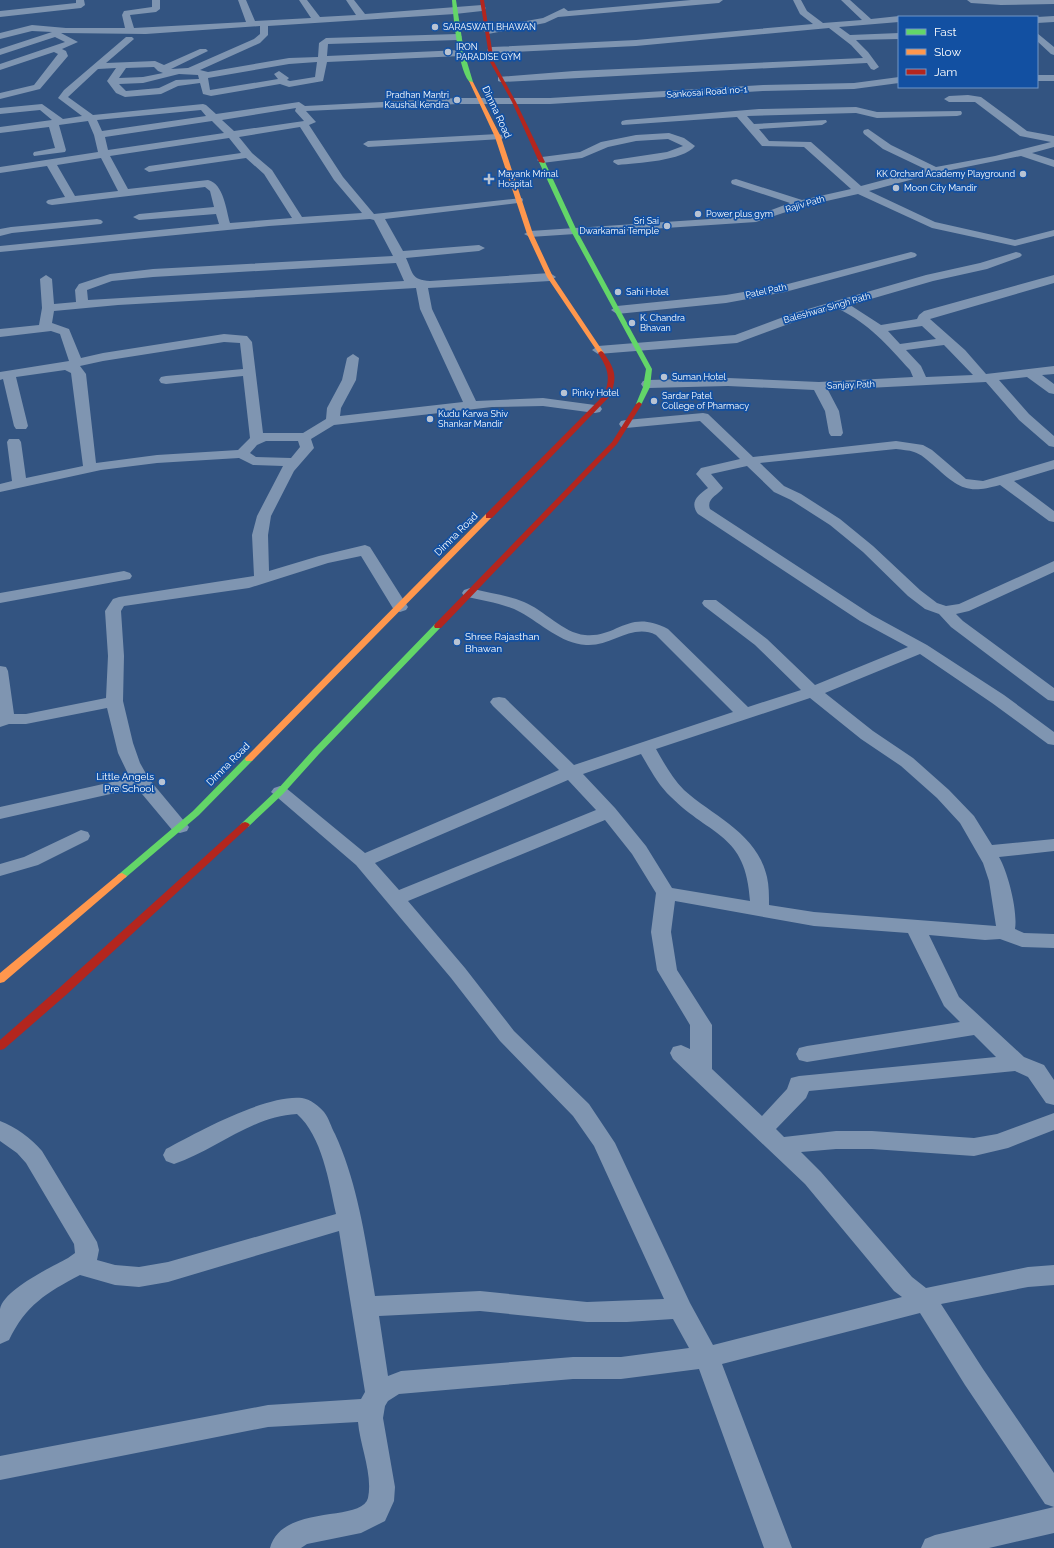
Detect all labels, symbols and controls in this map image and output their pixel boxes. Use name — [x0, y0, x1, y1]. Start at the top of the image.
legend — [898, 16, 1038, 88]
marker: SARASWATI BHAWAN — [430, 22, 440, 32]
place label: SARASWATI BHAWAN — [443, 22, 536, 32]
text: Fast — [934, 25, 957, 39]
place label: IRON PARADISE GYM — [456, 42, 521, 62]
text: Slow — [934, 45, 961, 59]
marker: IRON PARADISE GYM — [443, 47, 453, 57]
text: Jam — [934, 65, 957, 79]
street label: Dimna Road — [480, 84, 514, 140]
street label: Sankosai Road no-1 — [666, 84, 748, 100]
place label: Pradhan Mantri Kaushal Kendra — [384, 90, 449, 110]
marker: Pradhan Mantri Kaushal Kendra — [452, 95, 462, 105]
place label: Mayank Mrinal Hospital — [498, 169, 559, 189]
place label: KK Orchard Academy Playground — [876, 169, 1015, 179]
marker: KK Orchard Academy Playground — [1018, 169, 1028, 179]
marker: Mayank Mrinal Hospital — [483, 173, 495, 185]
marker: Moon City Mandir — [891, 183, 901, 193]
place label: Moon City Mandir — [904, 183, 978, 193]
street label: Rajiv Path — [784, 194, 826, 214]
marker: Power plus gym — [693, 209, 703, 219]
place label: Power plus gym — [706, 209, 773, 219]
place label: Sri Sai Dwarkamai Temple — [579, 216, 660, 236]
marker: Sri Sai Dwarkamai Temple — [662, 221, 672, 231]
street label: Patel Path — [745, 282, 787, 300]
marker: Sahi Hotel — [613, 287, 623, 297]
place label: Sahi Hotel — [626, 287, 669, 297]
street label: Baleshwar Singh Path — [782, 291, 872, 325]
place label: K. Chandra Bhavan — [640, 313, 685, 333]
marker: K. Chandra Bhavan — [627, 318, 637, 328]
marker: Suman Hotel — [659, 372, 669, 382]
place label: Suman Hotel — [672, 372, 727, 382]
street label: Sanjay Path — [827, 379, 875, 391]
marker: Pinky Hotel — [559, 388, 569, 398]
place label: Pinky Hotel — [572, 388, 620, 398]
place label: Sardar Patel College of Pharmacy — [662, 391, 749, 411]
marker: Sardar Patel College of Pharmacy — [649, 396, 659, 406]
place label: Kudu Karwa Shiv Shankar Mandir — [438, 409, 508, 429]
marker: Kudu Karwa Shiv Shankar Mandir — [425, 414, 435, 424]
street label: Dimna Road — [432, 510, 480, 558]
place label: Shree Rajasthan Bhawan — [465, 631, 540, 654]
marker: Shree Rajasthan Bhawan — [452, 637, 462, 647]
street label: Dimna Road — [204, 740, 252, 788]
place label: Little Angels Pre School — [96, 771, 154, 794]
marker: Little Angels Pre School — [157, 777, 167, 787]

